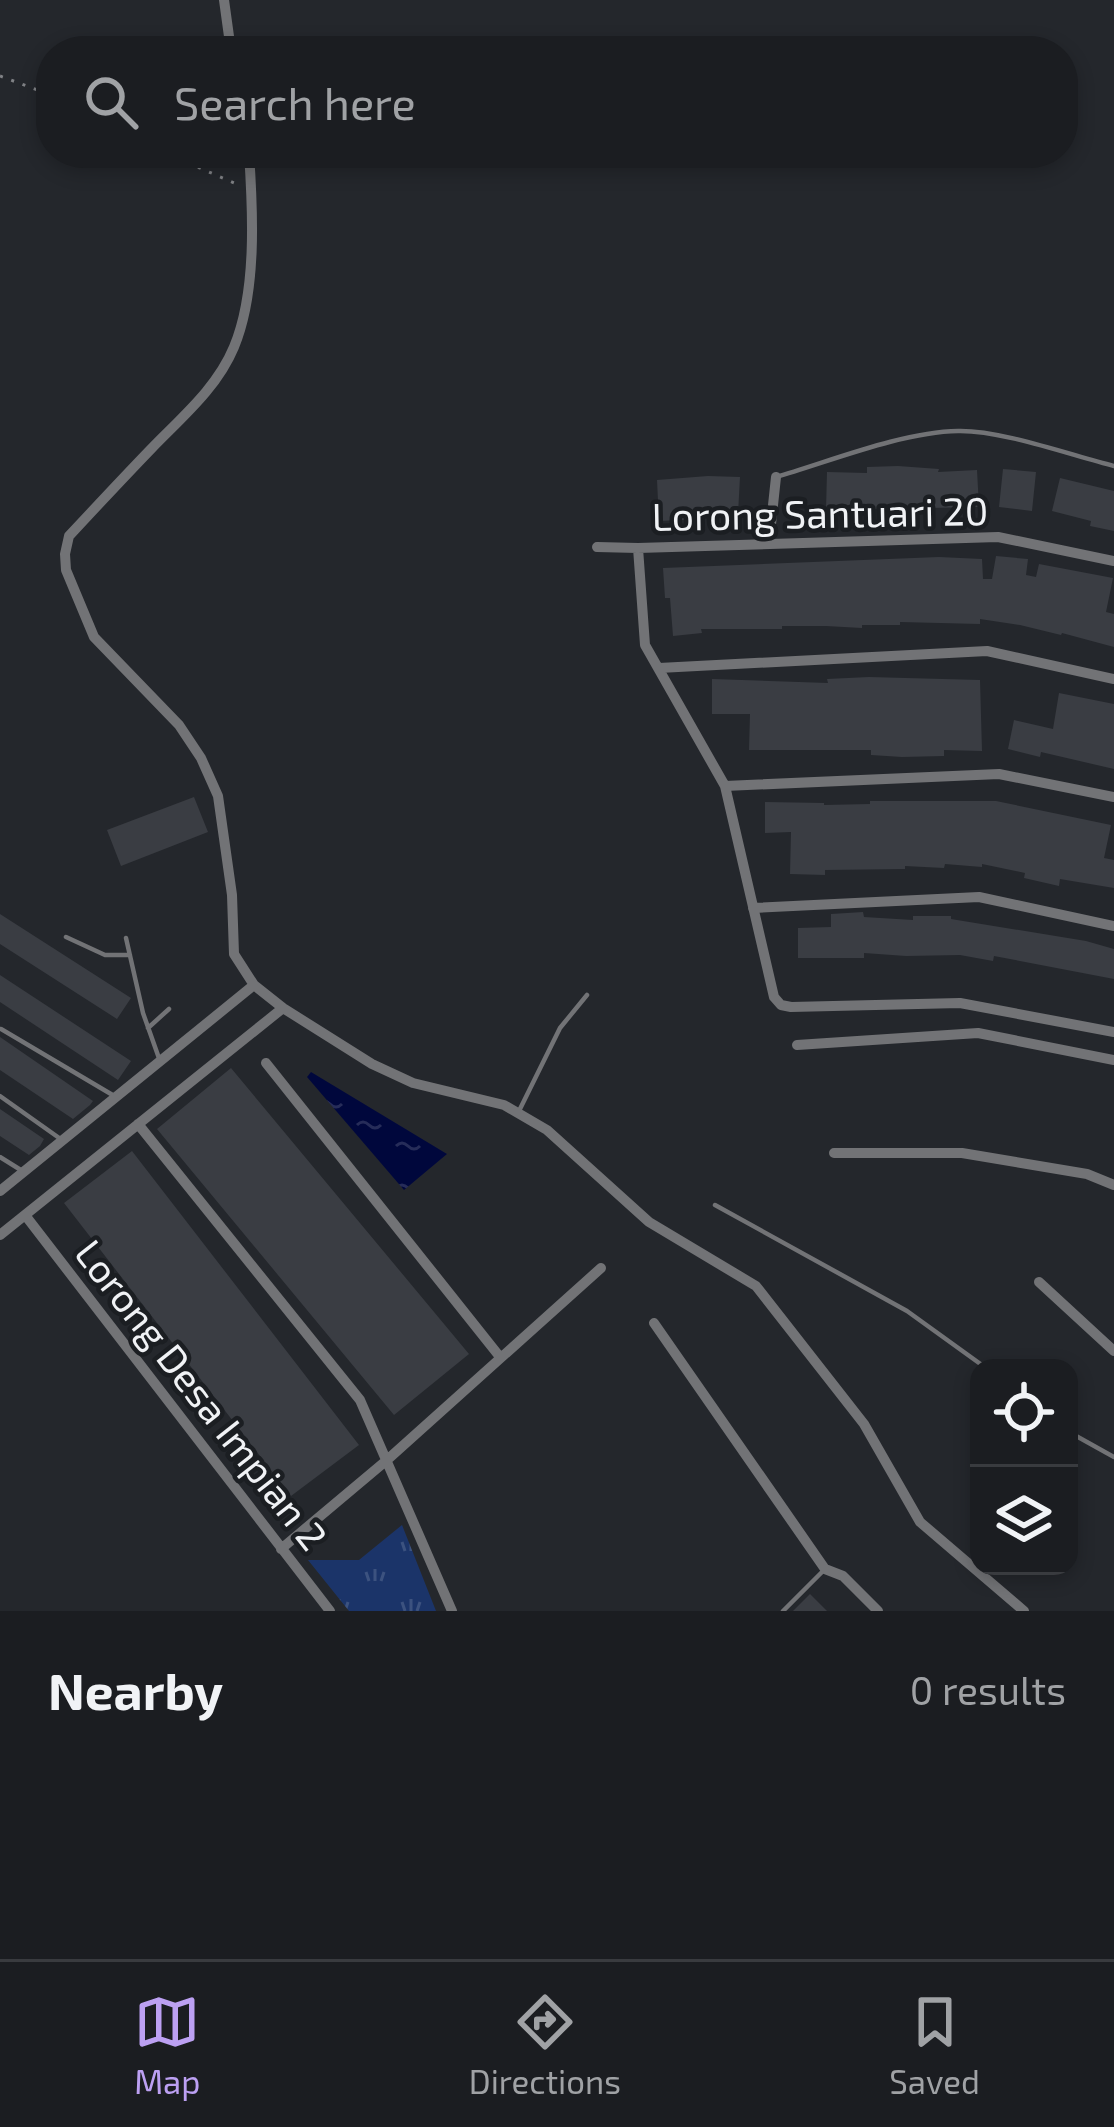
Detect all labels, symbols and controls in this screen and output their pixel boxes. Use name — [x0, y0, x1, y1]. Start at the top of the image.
search box — [36, 36, 1078, 168]
icon: search — [78, 69, 144, 135]
text: Search here — [174, 75, 416, 129]
street label: Lorong Santuari 20 — [651, 486, 989, 539]
street label: Lorong Desa Impian 2 — [66, 1230, 338, 1559]
map controls — [970, 1359, 1078, 1575]
button: locate — [970, 1359, 1078, 1467]
button: layers — [970, 1467, 1078, 1575]
text: Nearby — [48, 1659, 223, 1720]
text: 0 results — [910, 1666, 1066, 1713]
tab: Map — [134, 1989, 200, 2101]
tab: Directions — [469, 1989, 621, 2101]
tab: Saved — [889, 1989, 980, 2101]

